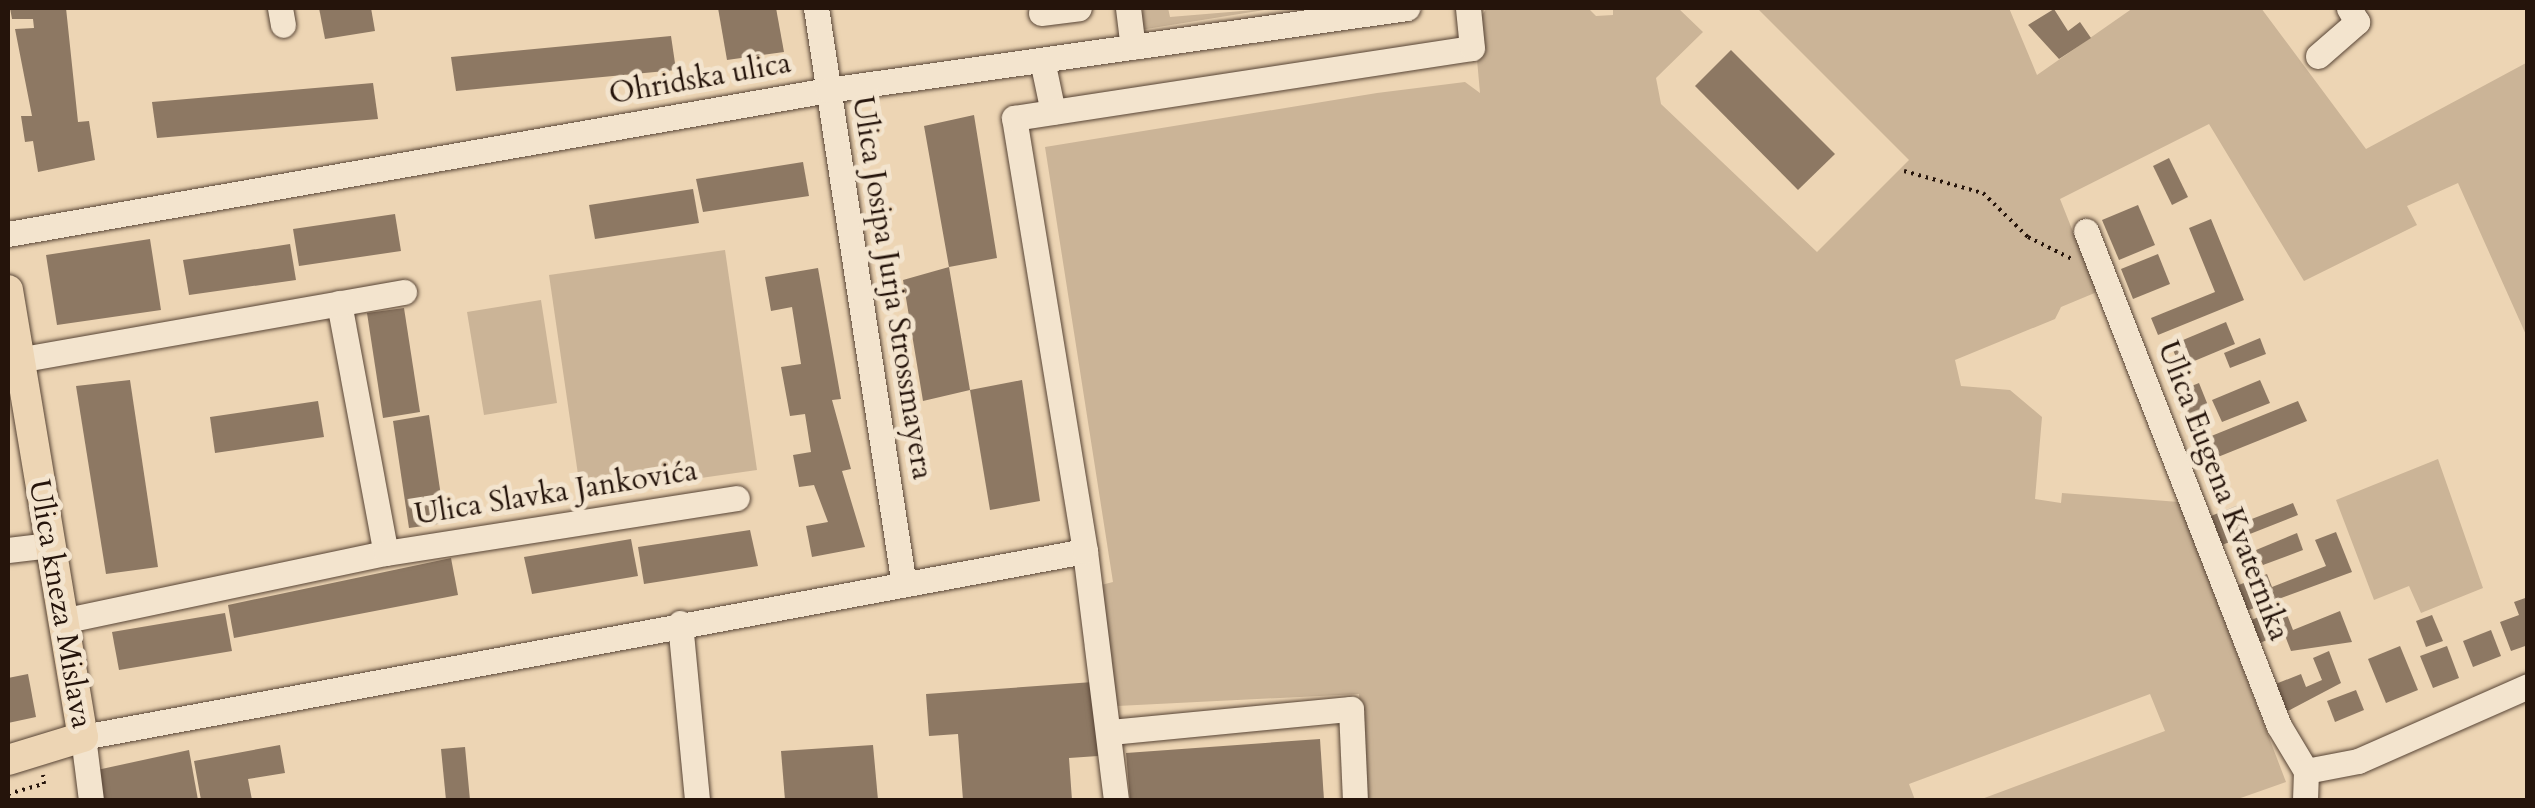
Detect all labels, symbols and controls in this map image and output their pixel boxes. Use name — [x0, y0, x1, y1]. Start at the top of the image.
street label: Ohridska ulica — [606, 45, 794, 113]
street label: Ulica Josipa Jurja Strossmayera — [844, 94, 940, 482]
street label: Ulica Eugena Kvaternika — [2149, 336, 2297, 646]
street label: Ulica Slavka Jankovića — [412, 453, 700, 533]
street label: Ulica kneza Mislava — [20, 477, 100, 731]

